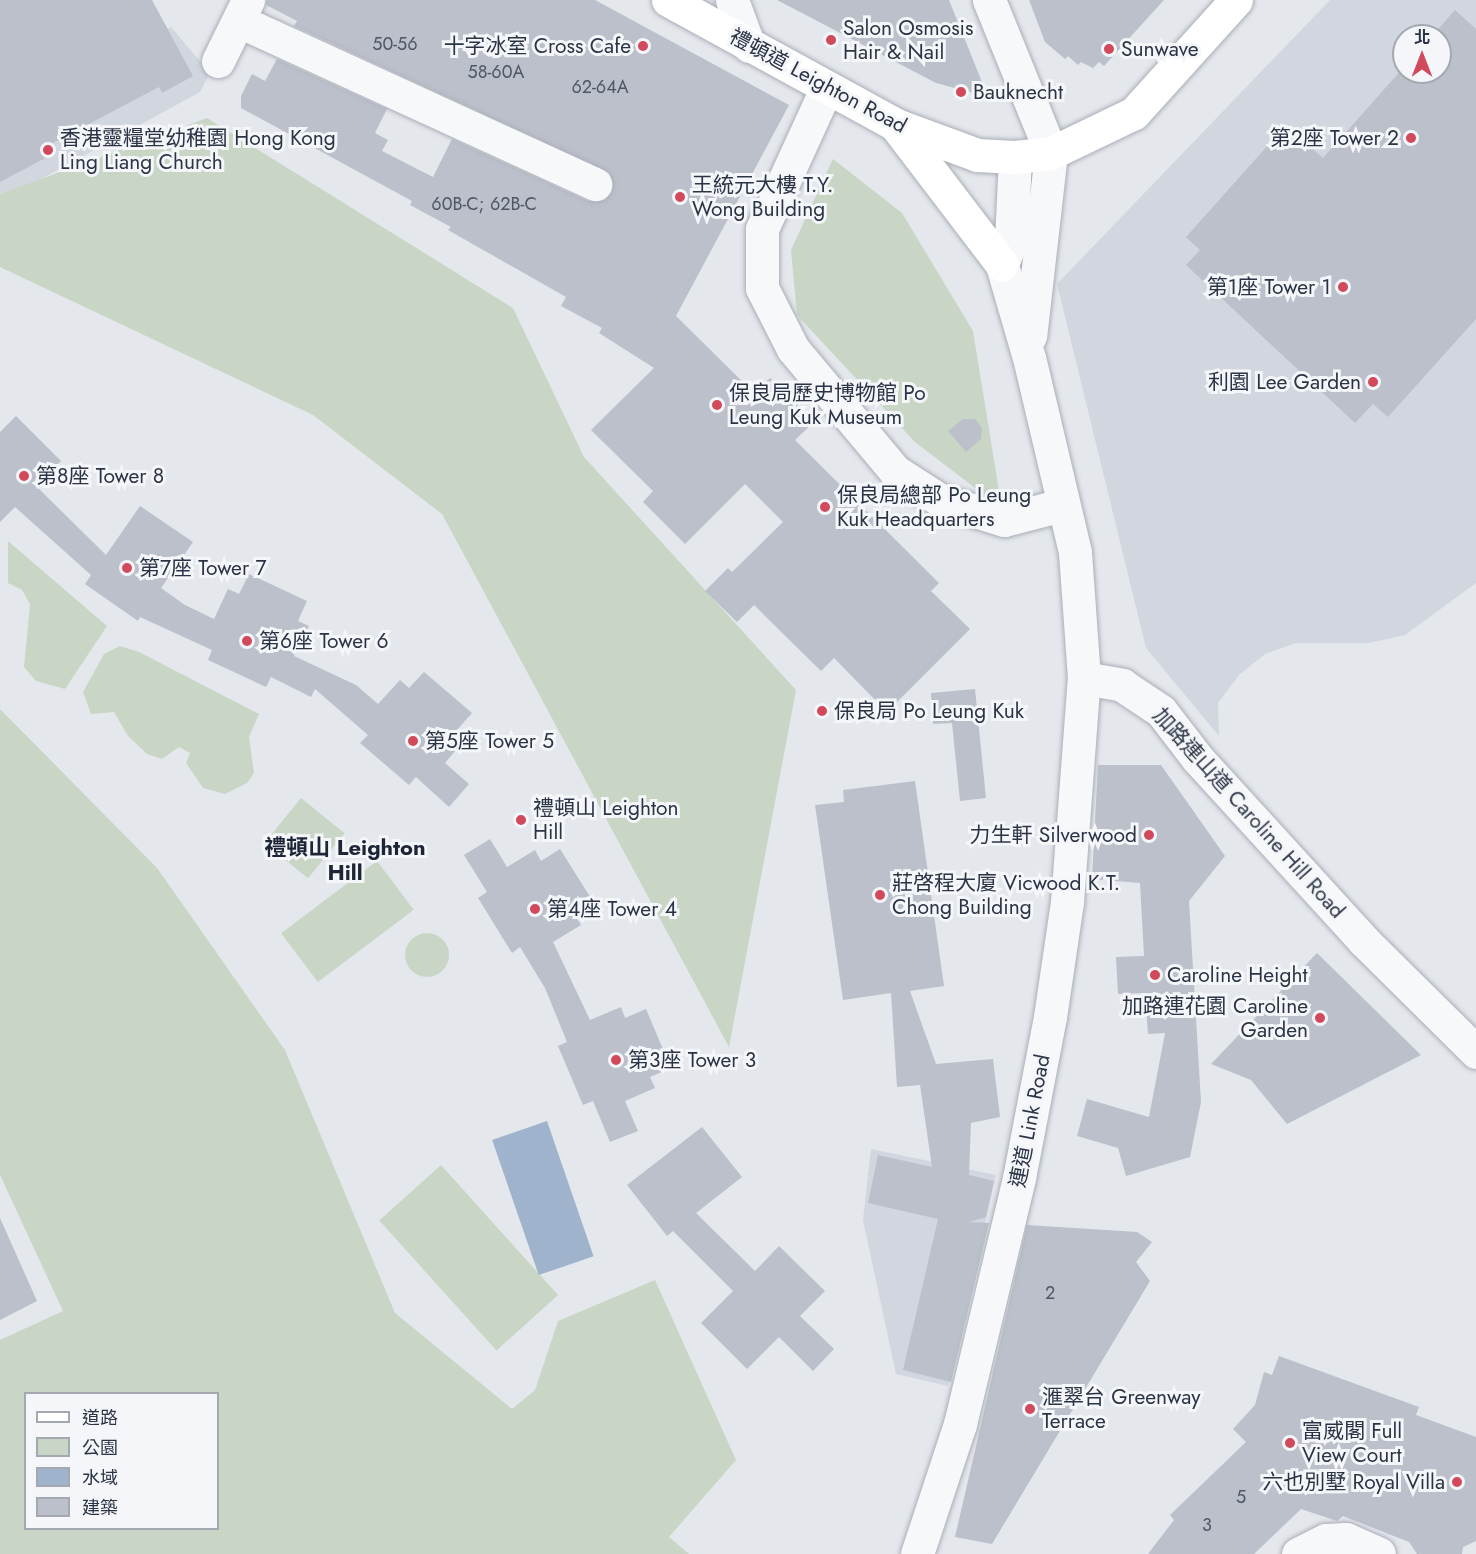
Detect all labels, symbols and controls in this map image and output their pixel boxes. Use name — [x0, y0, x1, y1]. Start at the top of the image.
place label: Salon Osmosis Hair & Nail — [843, 15, 974, 65]
street label: 禮頓道 Leighton Road — [725, 24, 911, 138]
north arrow — [1392, 24, 1452, 84]
text: 北 — [1414, 26, 1430, 49]
house number: 50-56 — [372, 33, 418, 55]
place label: 十字冰室 Cross Cafe — [443, 33, 631, 59]
marker: Salon Osmosis Hair & Nail — [824, 33, 838, 47]
place label: Sunwave — [1121, 36, 1198, 62]
marker: 十字冰室 Cross Cafe — [636, 39, 650, 53]
marker: Sunwave — [1102, 42, 1116, 56]
house number: 58-60A — [468, 61, 524, 83]
house number: 62-64A — [571, 76, 629, 98]
place label: Bauknecht — [973, 79, 1063, 105]
marker: Bauknecht — [954, 85, 968, 99]
place label: 香港靈糧堂幼稚園 Hong Kong Ling Liang Church — [60, 125, 336, 175]
place label: 第2座 Tower 2 — [1270, 125, 1399, 151]
marker: 第2座 Tower 2 — [1404, 131, 1418, 145]
marker: 香港靈糧堂幼稚園 Hong Kong Ling Liang Church — [41, 143, 55, 157]
place label: 王統元大樓 T.Y. Wong Building — [692, 172, 833, 222]
marker: 王統元大樓 T.Y. Wong Building — [673, 190, 687, 204]
house number: 60B-C; 62B-C — [431, 193, 537, 215]
place label: 第1座 Tower 1 — [1207, 274, 1331, 300]
marker: 第1座 Tower 1 — [1336, 280, 1350, 294]
place label: 利園 Lee Garden — [1208, 369, 1361, 395]
marker: 利園 Lee Garden — [1366, 375, 1380, 389]
place label: 保良局歷史博物館 Po Leung Kuk Museum — [729, 380, 926, 430]
marker: 保良局歷史博物館 Po Leung Kuk Museum — [710, 398, 724, 412]
place label: 第8座 Tower 8 — [36, 463, 164, 489]
marker: 第8座 Tower 8 — [17, 469, 31, 483]
place label: 保良局總部 Po Leung Kuk Headquarters — [837, 482, 1031, 532]
marker: 保良局總部 Po Leung Kuk Headquarters — [818, 500, 832, 514]
place label: 第7座 Tower 7 — [139, 555, 266, 581]
marker: 第7座 Tower 7 — [120, 561, 134, 575]
place label: 第6座 Tower 6 — [259, 628, 389, 654]
marker: 第6座 Tower 6 — [240, 634, 254, 648]
place label: 保良局 Po Leung Kuk — [834, 698, 1024, 724]
street label: 加路連山道 Caroline Hill Road — [1148, 703, 1350, 923]
marker: 保良局 Po Leung Kuk — [815, 704, 829, 718]
place label: 第5座 Tower 5 — [425, 728, 554, 754]
marker: 第5座 Tower 5 — [406, 734, 420, 748]
place label: 禮頓山 Leighton Hill — [533, 795, 679, 845]
marker: 禮頓山 Leighton Hill — [514, 813, 528, 827]
place label: 力生軒 Silverwood — [969, 822, 1137, 848]
marker: 力生軒 Silverwood — [1142, 828, 1156, 842]
district label: 禮頓山 Leighton Hill — [264, 834, 426, 885]
place label: 莊啓程大廈 Vicwood K.T. Chong Building — [892, 870, 1120, 920]
marker: 莊啓程大廈 Vicwood K.T. Chong Building — [873, 888, 887, 902]
place label: 第4座 Tower 4 — [547, 896, 677, 922]
marker: 第4座 Tower 4 — [528, 902, 542, 916]
place label: Caroline Height — [1167, 962, 1308, 988]
marker: Caroline Height — [1148, 968, 1162, 982]
place label: 加路連花園 Caroline Garden — [1122, 993, 1308, 1043]
marker: 加路連花園 Caroline Garden — [1313, 1011, 1327, 1025]
place label: 第3座 Tower 3 — [628, 1047, 756, 1073]
street label: 連道 Link Road — [1005, 1052, 1055, 1190]
marker: 第3座 Tower 3 — [609, 1053, 623, 1067]
house number: 2 — [1045, 1282, 1055, 1304]
place label: 滙翠台 Greenway Terrace — [1042, 1384, 1201, 1434]
legend — [24, 1392, 219, 1530]
marker: 滙翠台 Greenway Terrace — [1023, 1402, 1037, 1416]
text: 道路 — [82, 1405, 118, 1431]
place label: 富威閣 Full View Court — [1302, 1418, 1402, 1468]
text: 公園 — [82, 1435, 118, 1461]
marker: 富威閣 Full View Court — [1283, 1436, 1297, 1450]
text: 水域 — [82, 1465, 118, 1491]
place label: 六也別墅 Royal Villa — [1262, 1469, 1445, 1495]
marker: 六也別墅 Royal Villa — [1450, 1475, 1464, 1489]
house number: 5 — [1236, 1486, 1246, 1508]
text: 建築 — [82, 1495, 118, 1521]
house number: 3 — [1202, 1514, 1212, 1536]

